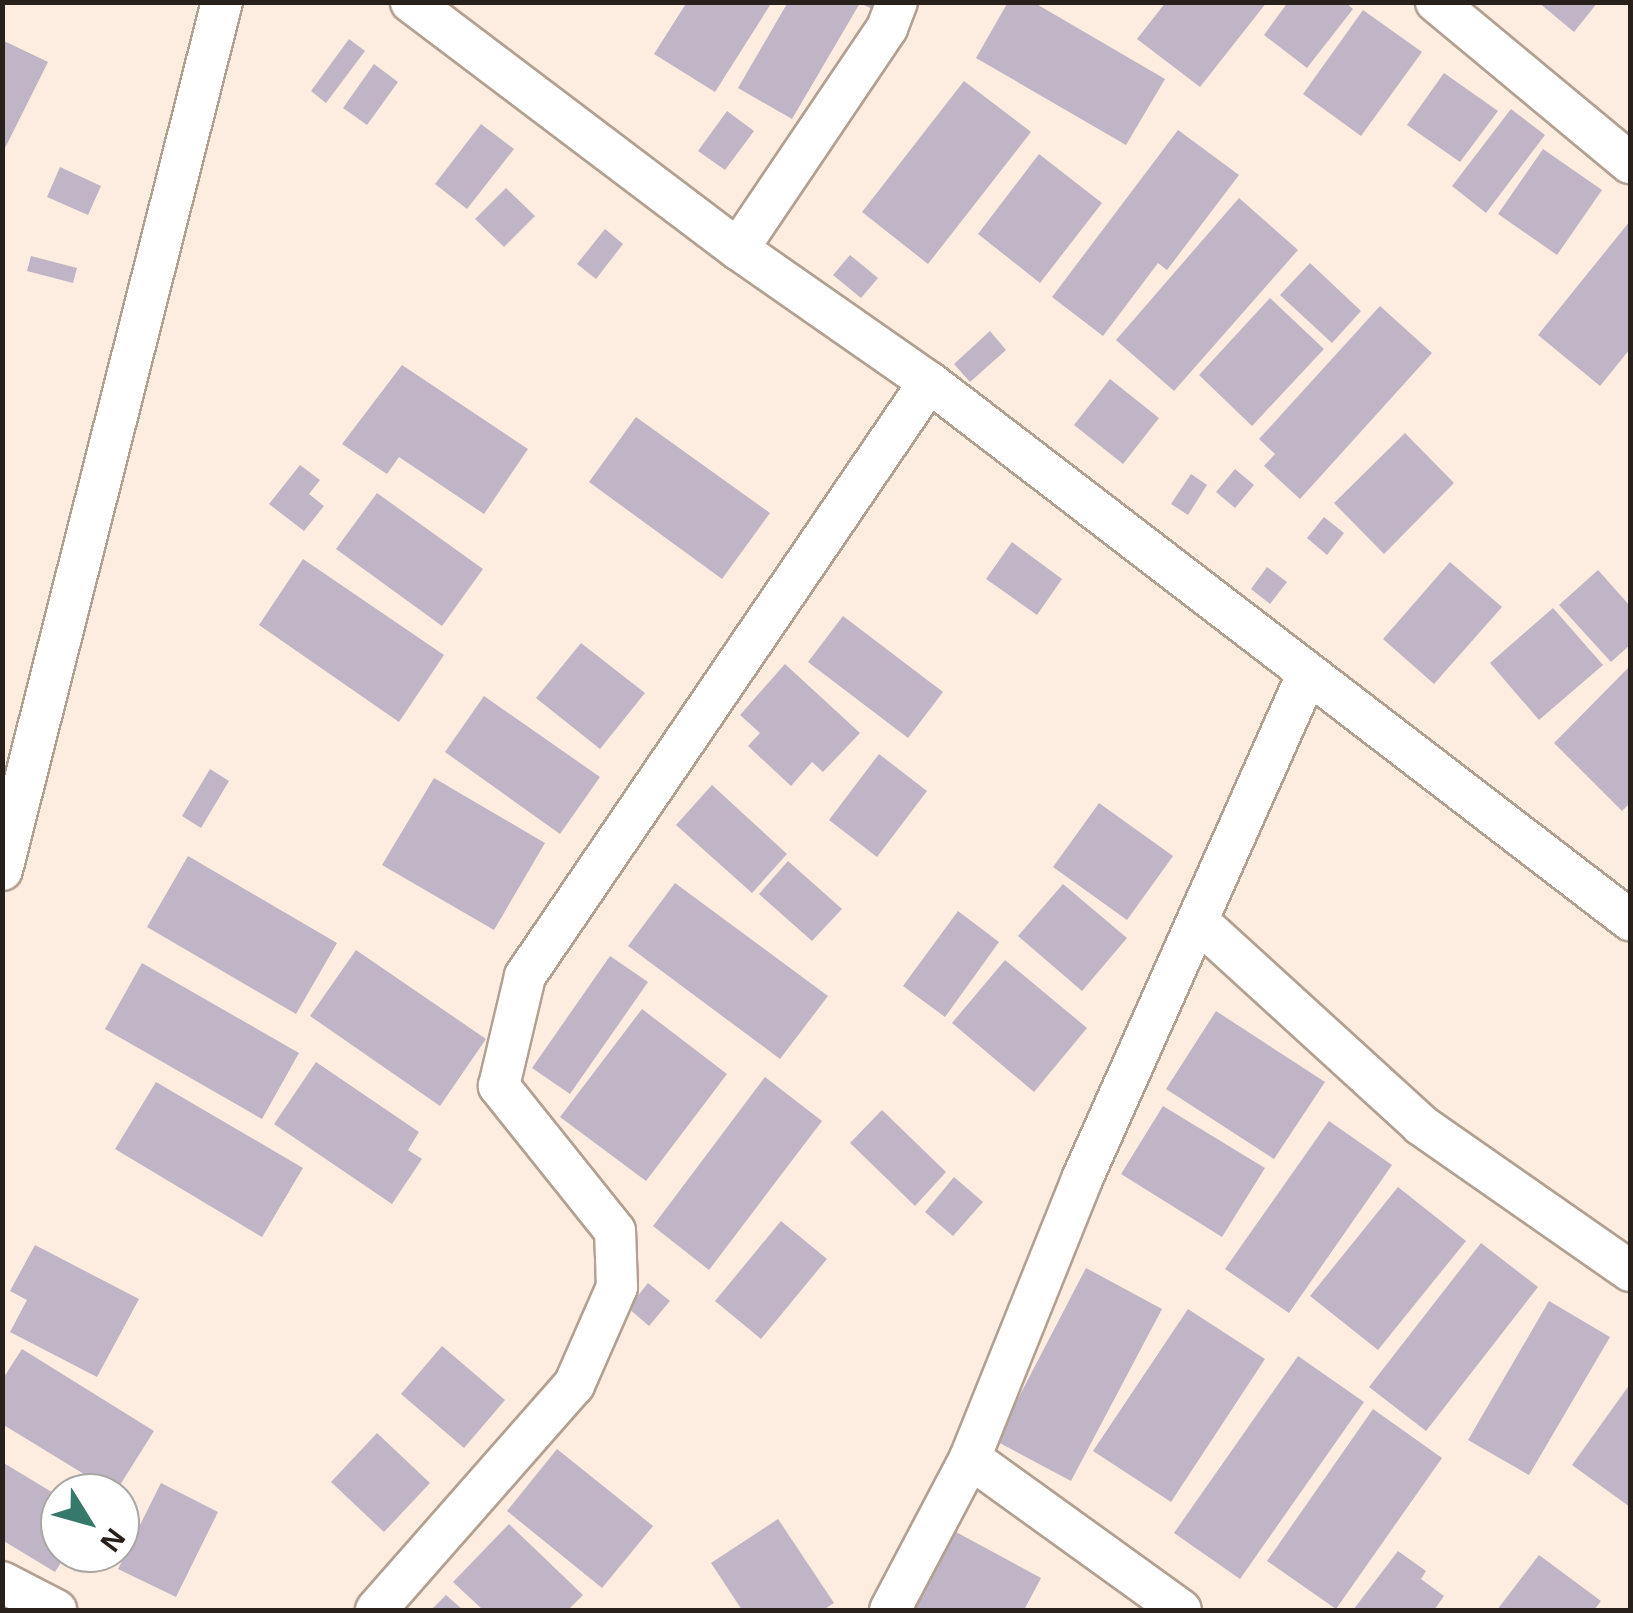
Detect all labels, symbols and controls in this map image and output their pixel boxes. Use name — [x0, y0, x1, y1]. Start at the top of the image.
north arrow — [40, 1473, 140, 1573]
text: N — [94, 1523, 131, 1558]

